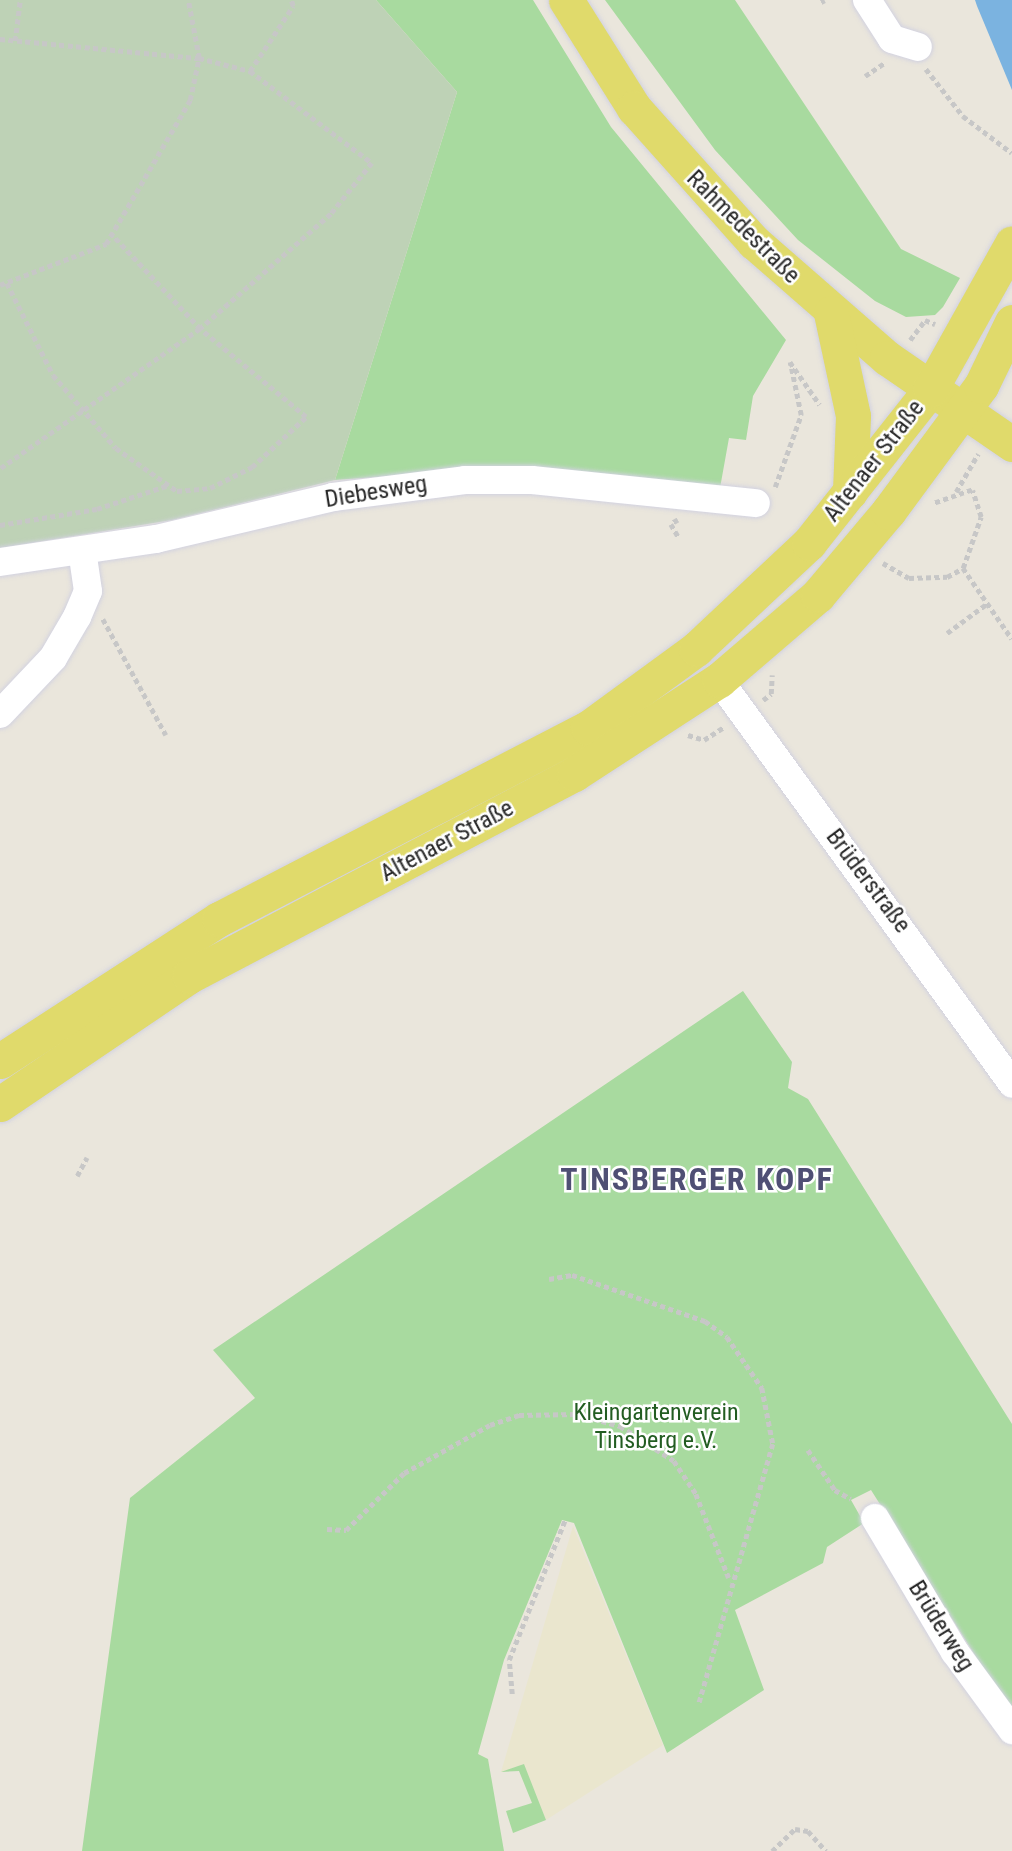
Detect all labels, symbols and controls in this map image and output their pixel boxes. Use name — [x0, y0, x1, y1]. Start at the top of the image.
street label: Rahmedestraße — [680, 164, 806, 290]
street label: Altenaer Straße — [818, 394, 930, 528]
street label: Diebesweg — [323, 470, 429, 514]
street label: Altenaer Straße — [376, 794, 518, 888]
street label: Brüderstraße — [820, 823, 916, 939]
district label: TINSBERGER KOPF — [562, 1160, 832, 1198]
park label: Kleingartenverein Tinsberg e.V. — [573, 1399, 739, 1455]
street label: Brüderweg — [902, 1575, 980, 1677]

